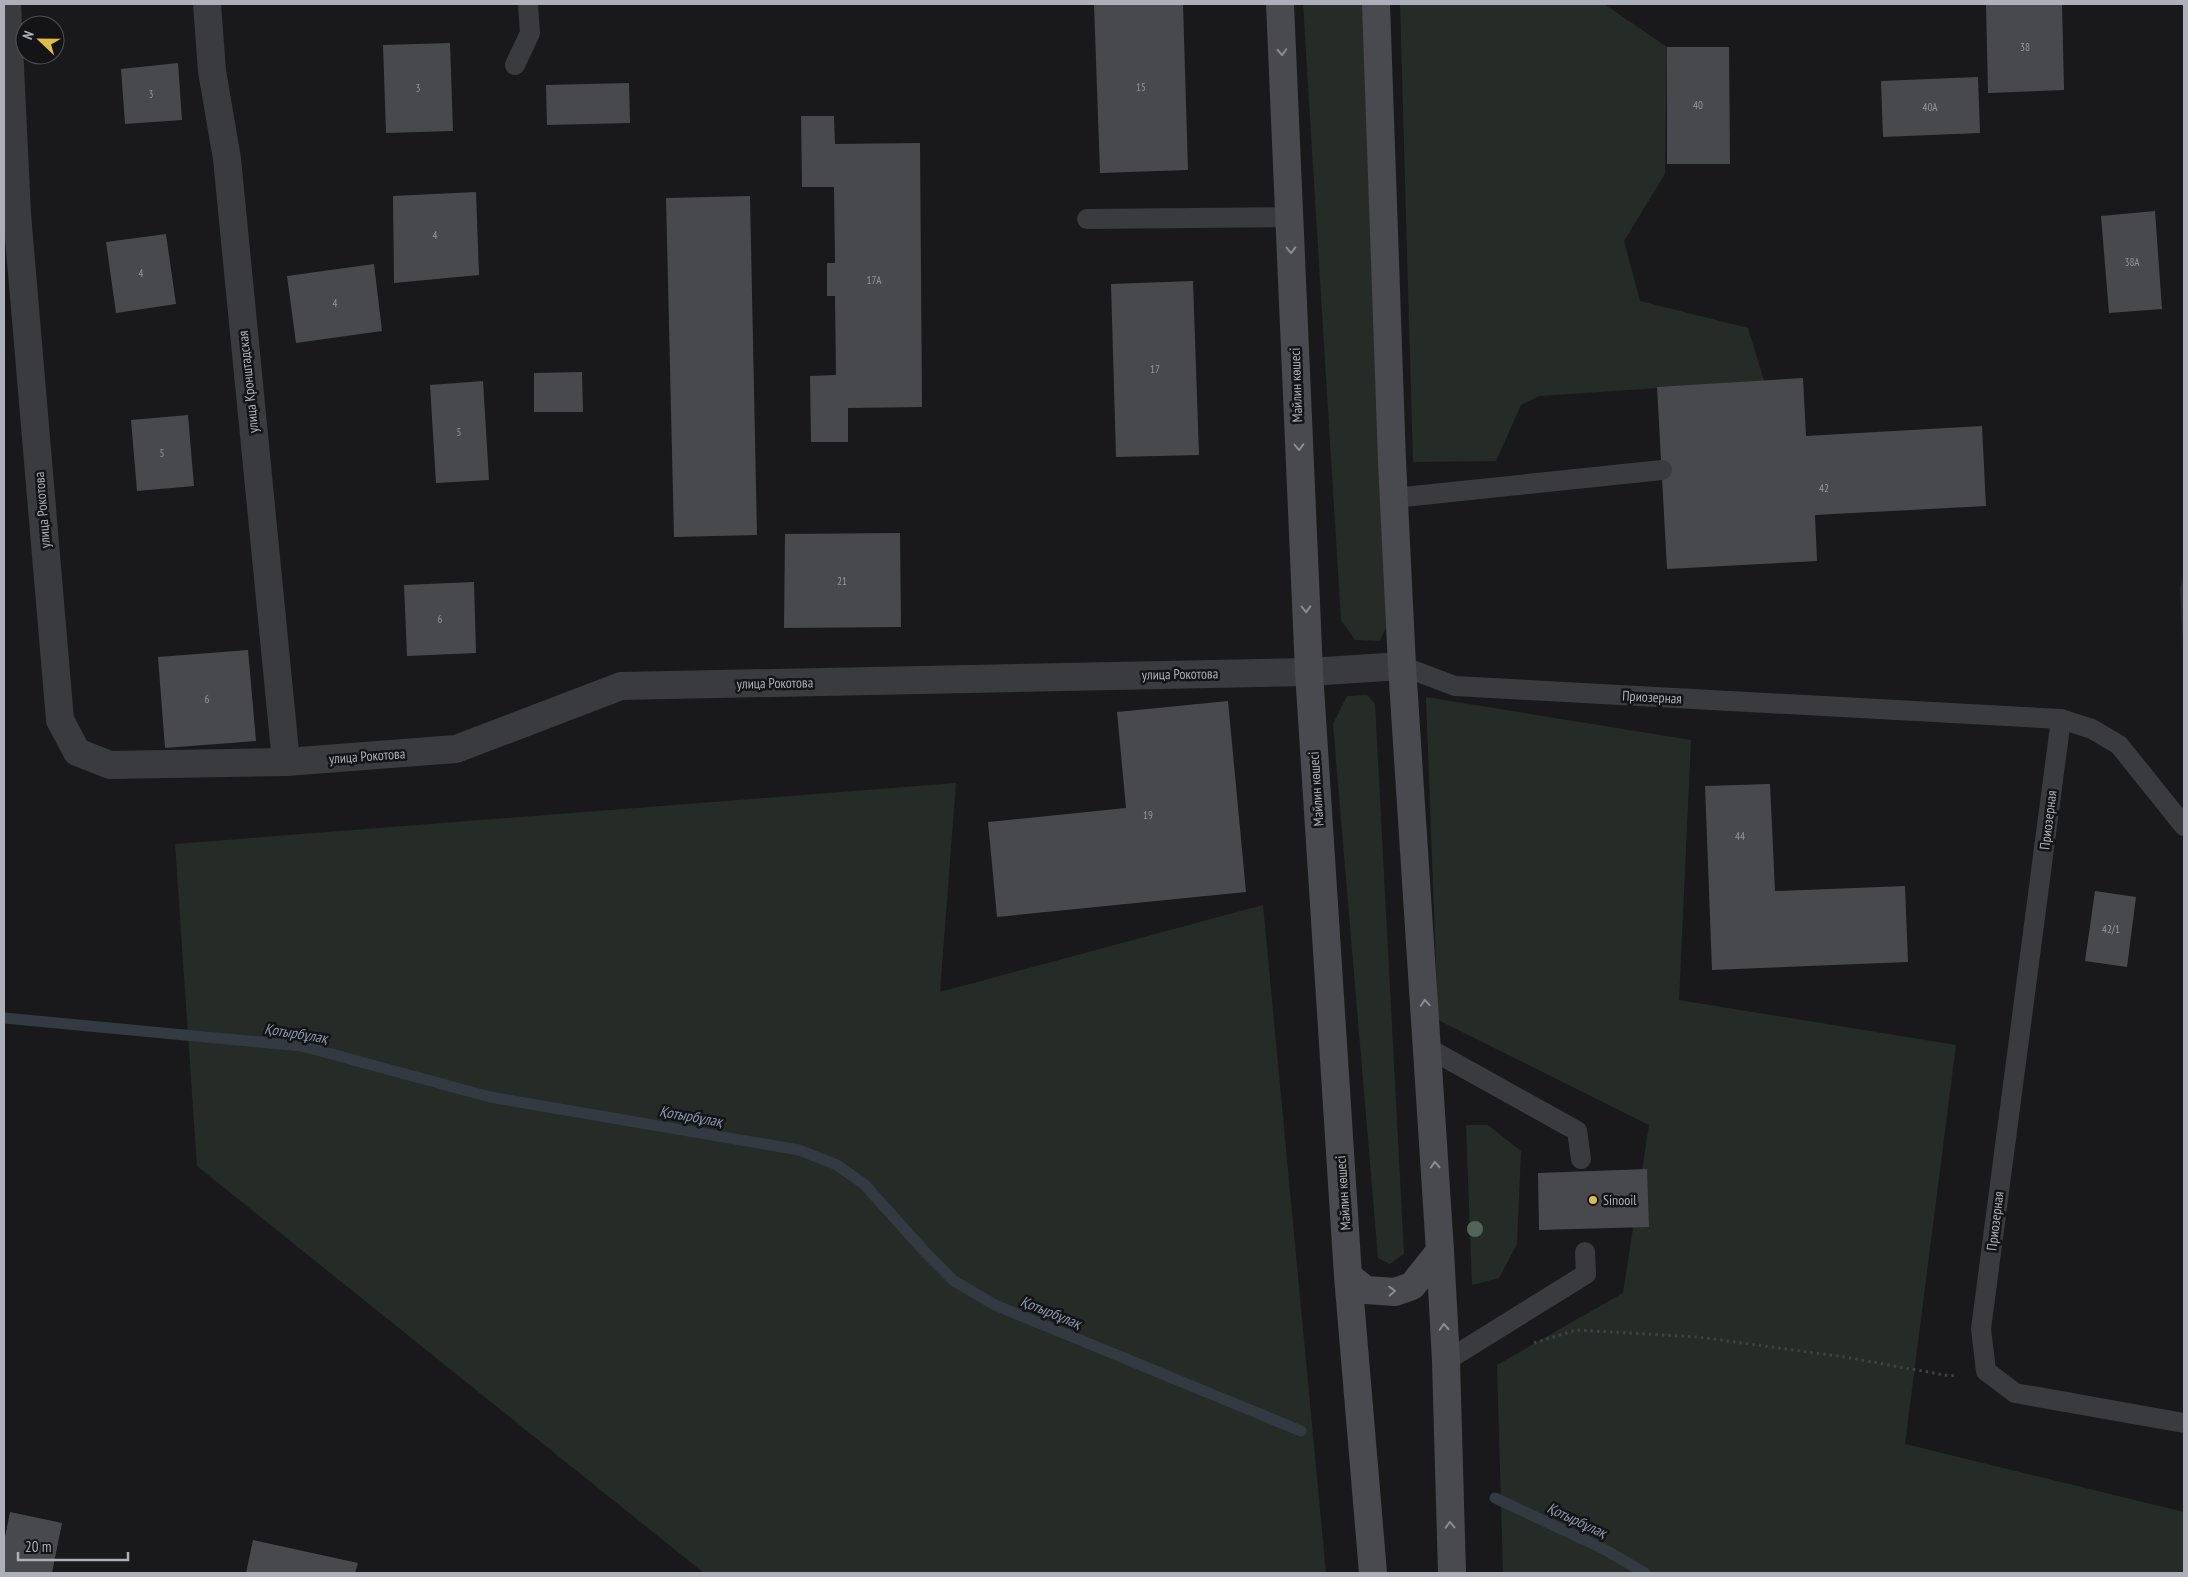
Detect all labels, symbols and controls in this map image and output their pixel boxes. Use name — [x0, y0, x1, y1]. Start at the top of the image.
north arrow — [15, 15, 65, 65]
text: N — [18, 28, 38, 42]
house number: 38 — [2020, 40, 2030, 54]
one-way arrow — [1277, 49, 1287, 57]
house number: 15 — [1136, 80, 1146, 94]
house number: 3 — [416, 81, 421, 95]
house number: 3 — [149, 87, 154, 101]
house number: 40 — [1693, 98, 1703, 112]
house number: 40А — [1922, 100, 1938, 114]
house number: 4 — [433, 228, 438, 242]
one-way arrow — [1285, 246, 1296, 254]
house number: 38А — [2124, 255, 2140, 269]
house number: 4 — [139, 266, 144, 280]
house number: 17А — [866, 273, 882, 287]
house number: 4 — [333, 296, 338, 310]
street label: улица Кронштадская — [234, 330, 262, 434]
street label: Майлин көшесі — [1286, 347, 1306, 423]
house number: 17 — [1150, 362, 1160, 376]
house number: 5 — [457, 425, 462, 439]
one-way arrow — [1294, 444, 1304, 451]
house number: 5 — [160, 446, 165, 460]
street label: улица Рокотова — [30, 471, 54, 549]
house number: 42 — [1819, 481, 1829, 495]
house number: 21 — [837, 574, 847, 588]
one-way arrow — [1301, 606, 1311, 614]
house number: 6 — [438, 612, 443, 626]
street label: улица Рокотова — [1142, 664, 1218, 684]
street label: улица Рокотова — [737, 673, 813, 693]
street label: Приозерная — [1622, 686, 1682, 708]
house number: 6 — [205, 692, 210, 706]
street label: улица Рокотова — [328, 744, 406, 768]
street label: Майлин көшесі — [1304, 751, 1328, 827]
street label: Приозерная — [2035, 789, 2061, 851]
house number: 19 — [1143, 808, 1153, 822]
house number: 44 — [1735, 829, 1745, 843]
house number: 42/1 — [2102, 922, 2120, 936]
one-way arrow — [1420, 998, 1431, 1006]
water label: Қотырбұлақ — [263, 1019, 331, 1048]
water label: Қотырбұлақ — [658, 1101, 726, 1131]
street label: Майлин көшесі — [1331, 1155, 1355, 1231]
one-way arrow — [1429, 1161, 1440, 1169]
street label: Приозерная — [1982, 1190, 2008, 1252]
place label: Sinooil — [1603, 1191, 1637, 1209]
marker: Sinooil — [1587, 1194, 1599, 1206]
one-way arrow — [1388, 1285, 1396, 1296]
water label: Қотырбұлақ — [1018, 1291, 1086, 1333]
one-way arrow — [1438, 1323, 1449, 1331]
water label: Қотырбұлақ — [1544, 1498, 1611, 1543]
one-way arrow — [1445, 1520, 1456, 1528]
scale bar — [18, 1530, 128, 1562]
text: 20 m — [25, 1537, 51, 1556]

